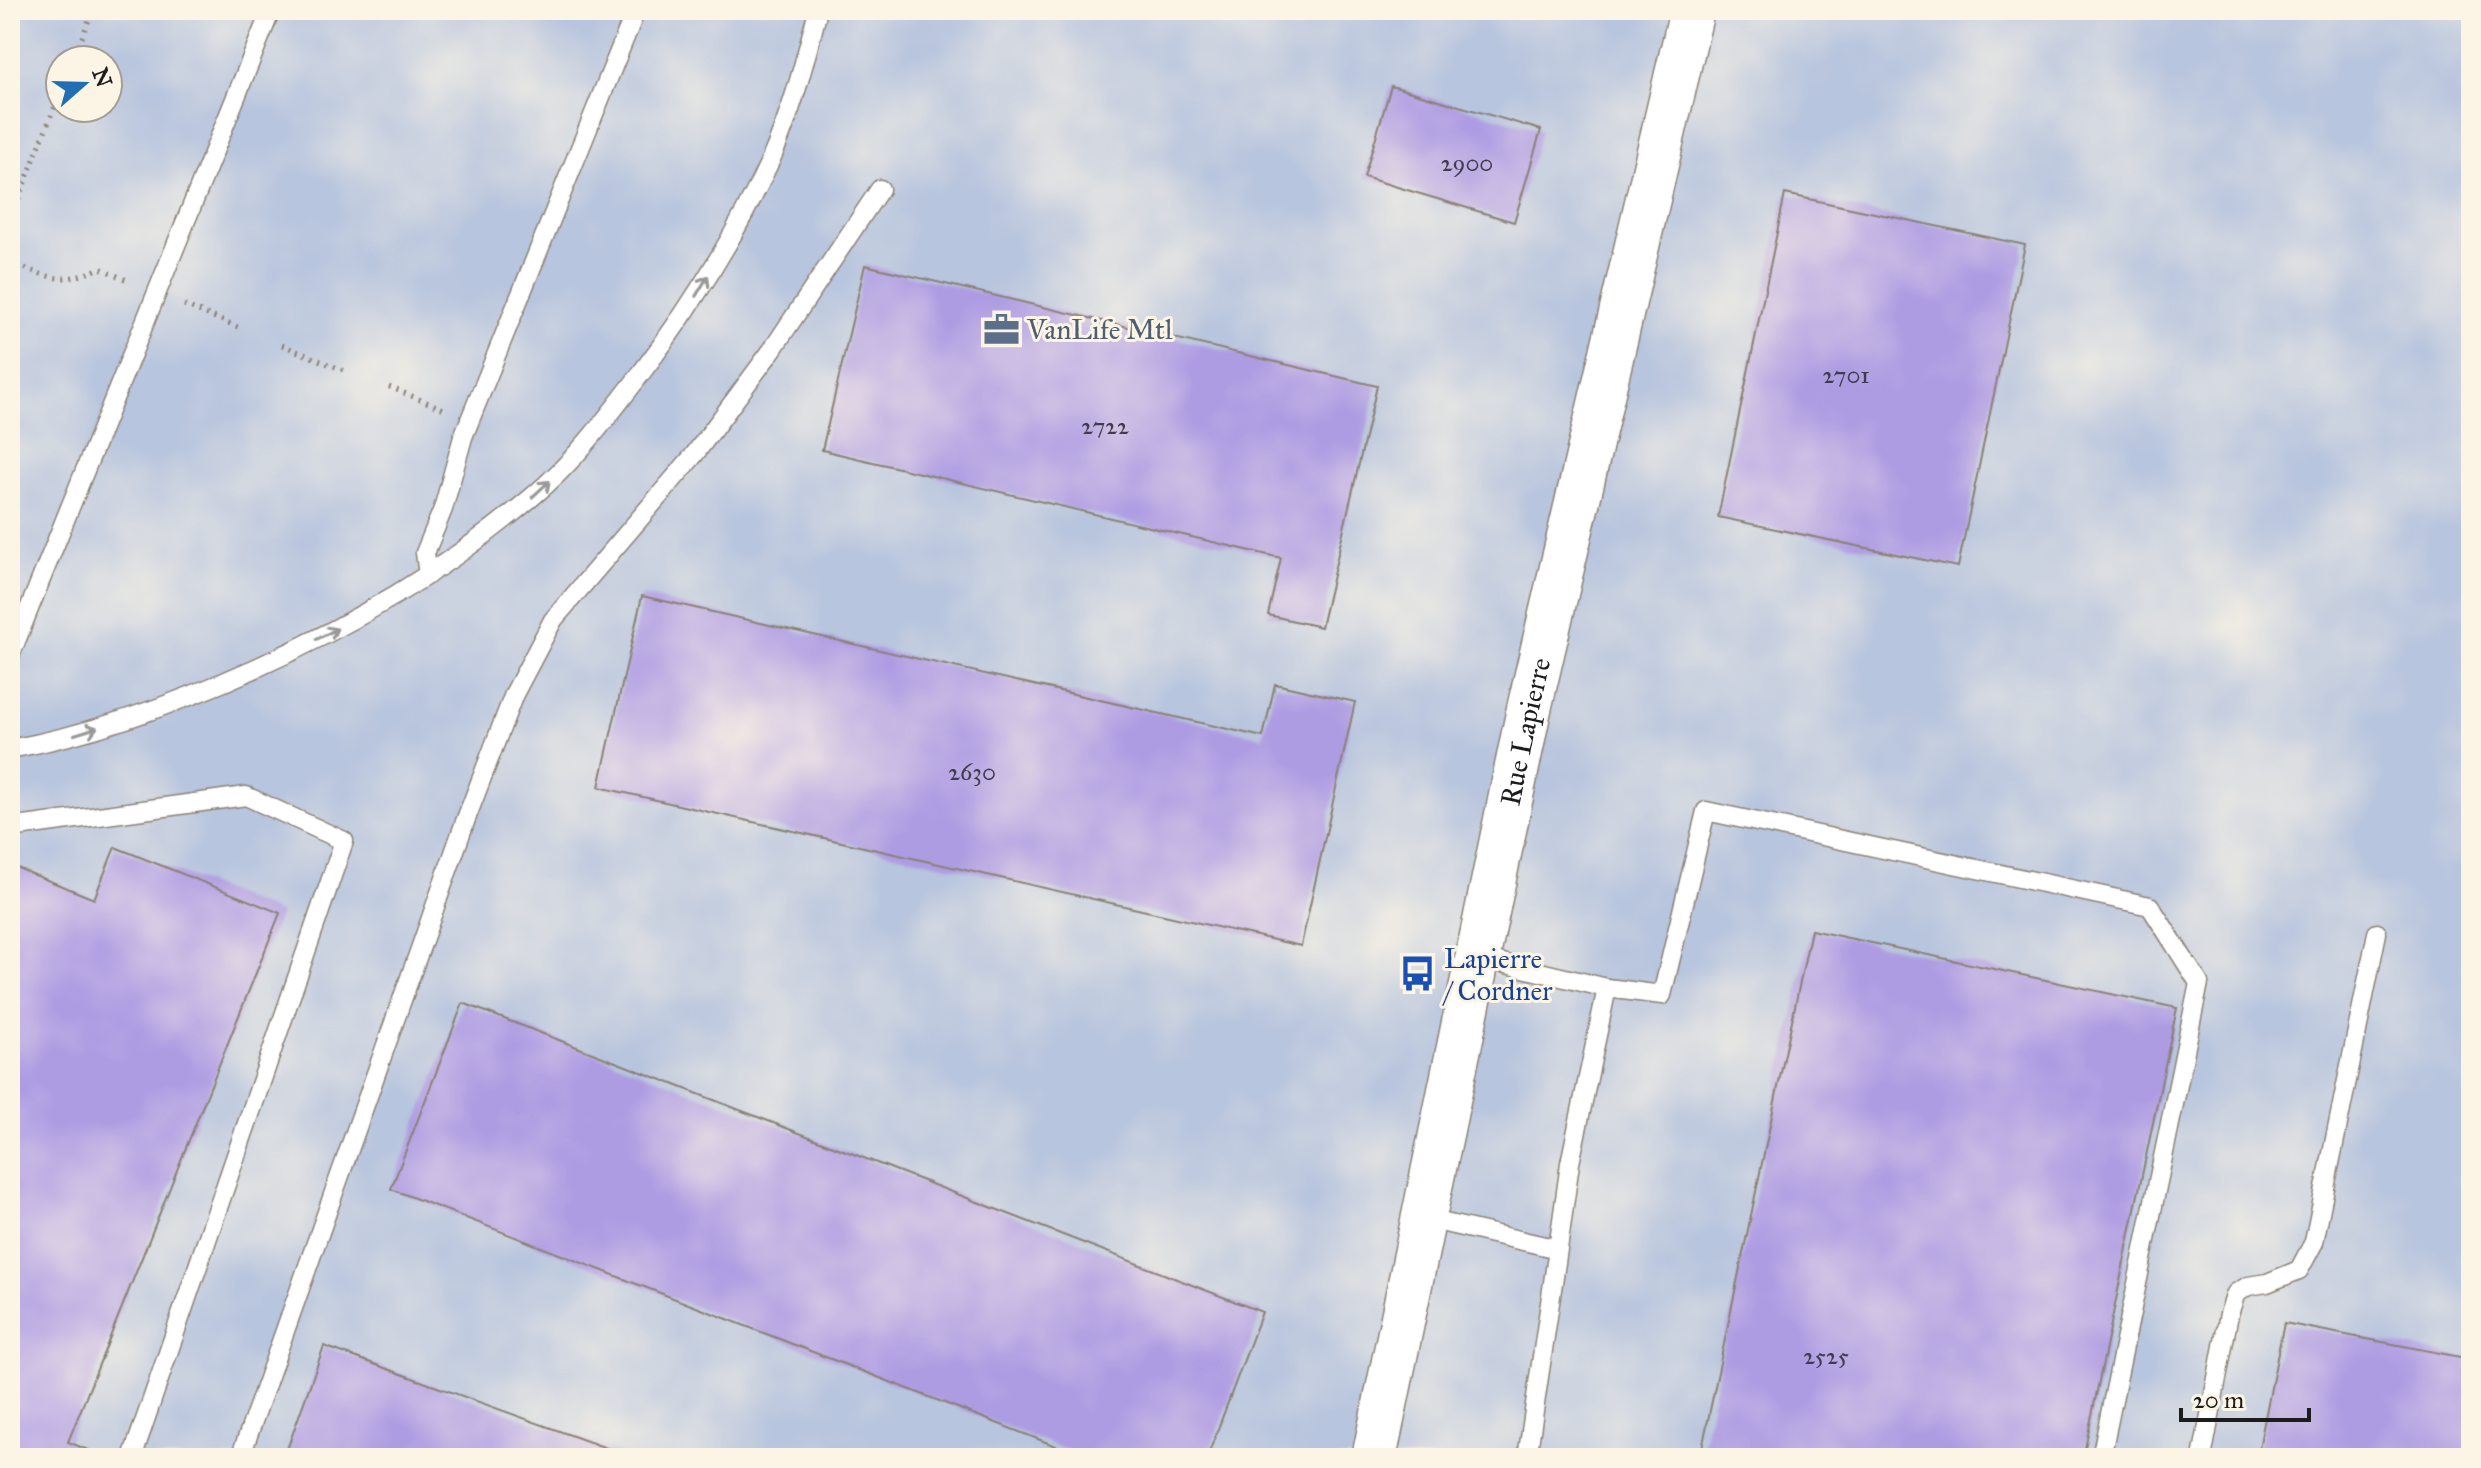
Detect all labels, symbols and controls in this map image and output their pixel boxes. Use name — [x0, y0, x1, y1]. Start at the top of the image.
north arrow — [44, 44, 124, 124]
text: N — [86, 64, 118, 91]
house number: 2900 — [1441, 148, 1493, 178]
one-way arrow — [694, 275, 711, 297]
office icon: VanLife Mtl — [982, 310, 1020, 348]
place label: VanLife Mtl — [1026, 312, 1173, 347]
house number: 2701 — [1822, 360, 1870, 390]
house number: 2722 — [1081, 411, 1129, 441]
one-way arrow — [531, 479, 551, 498]
one-way arrow — [314, 626, 338, 642]
street label: Rue Lapierre — [1492, 654, 1558, 809]
one-way arrow — [72, 723, 98, 738]
house number: 2630 — [948, 757, 996, 787]
place label: Lapierre / Cordner — [1442, 941, 1553, 1008]
bus stop icon: Lapierre / Cordner — [1399, 955, 1437, 993]
house number: 2525 — [1803, 1341, 1849, 1371]
scale bar — [2181, 1372, 2309, 1422]
text: 20 m — [2193, 1385, 2244, 1415]

